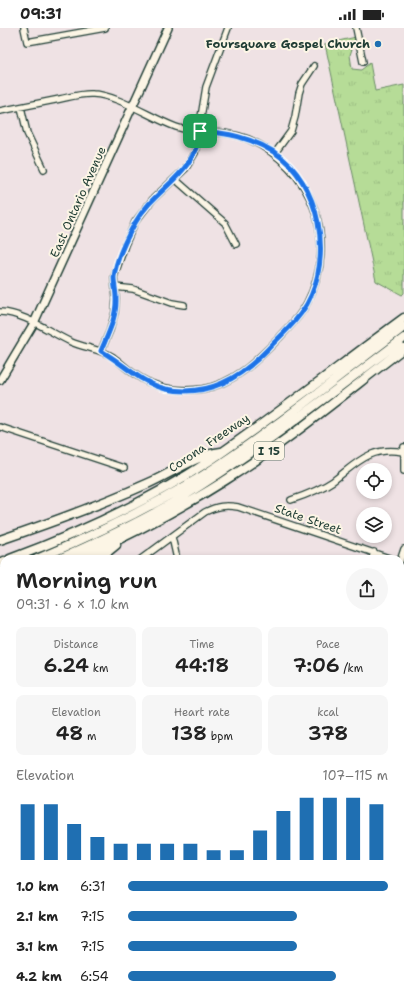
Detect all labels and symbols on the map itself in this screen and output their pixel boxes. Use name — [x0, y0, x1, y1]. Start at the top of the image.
place label: Foursquare Gospel Church — [206, 36, 370, 52]
marker: Foursquare Gospel Church — [373, 39, 383, 49]
pin — [183, 114, 217, 148]
street label: East Ontario Avenue — [46, 144, 110, 260]
street label: Corona Freeway — [165, 410, 253, 476]
road number: I 15 — [254, 442, 284, 460]
street label: State Street — [272, 500, 344, 538]

